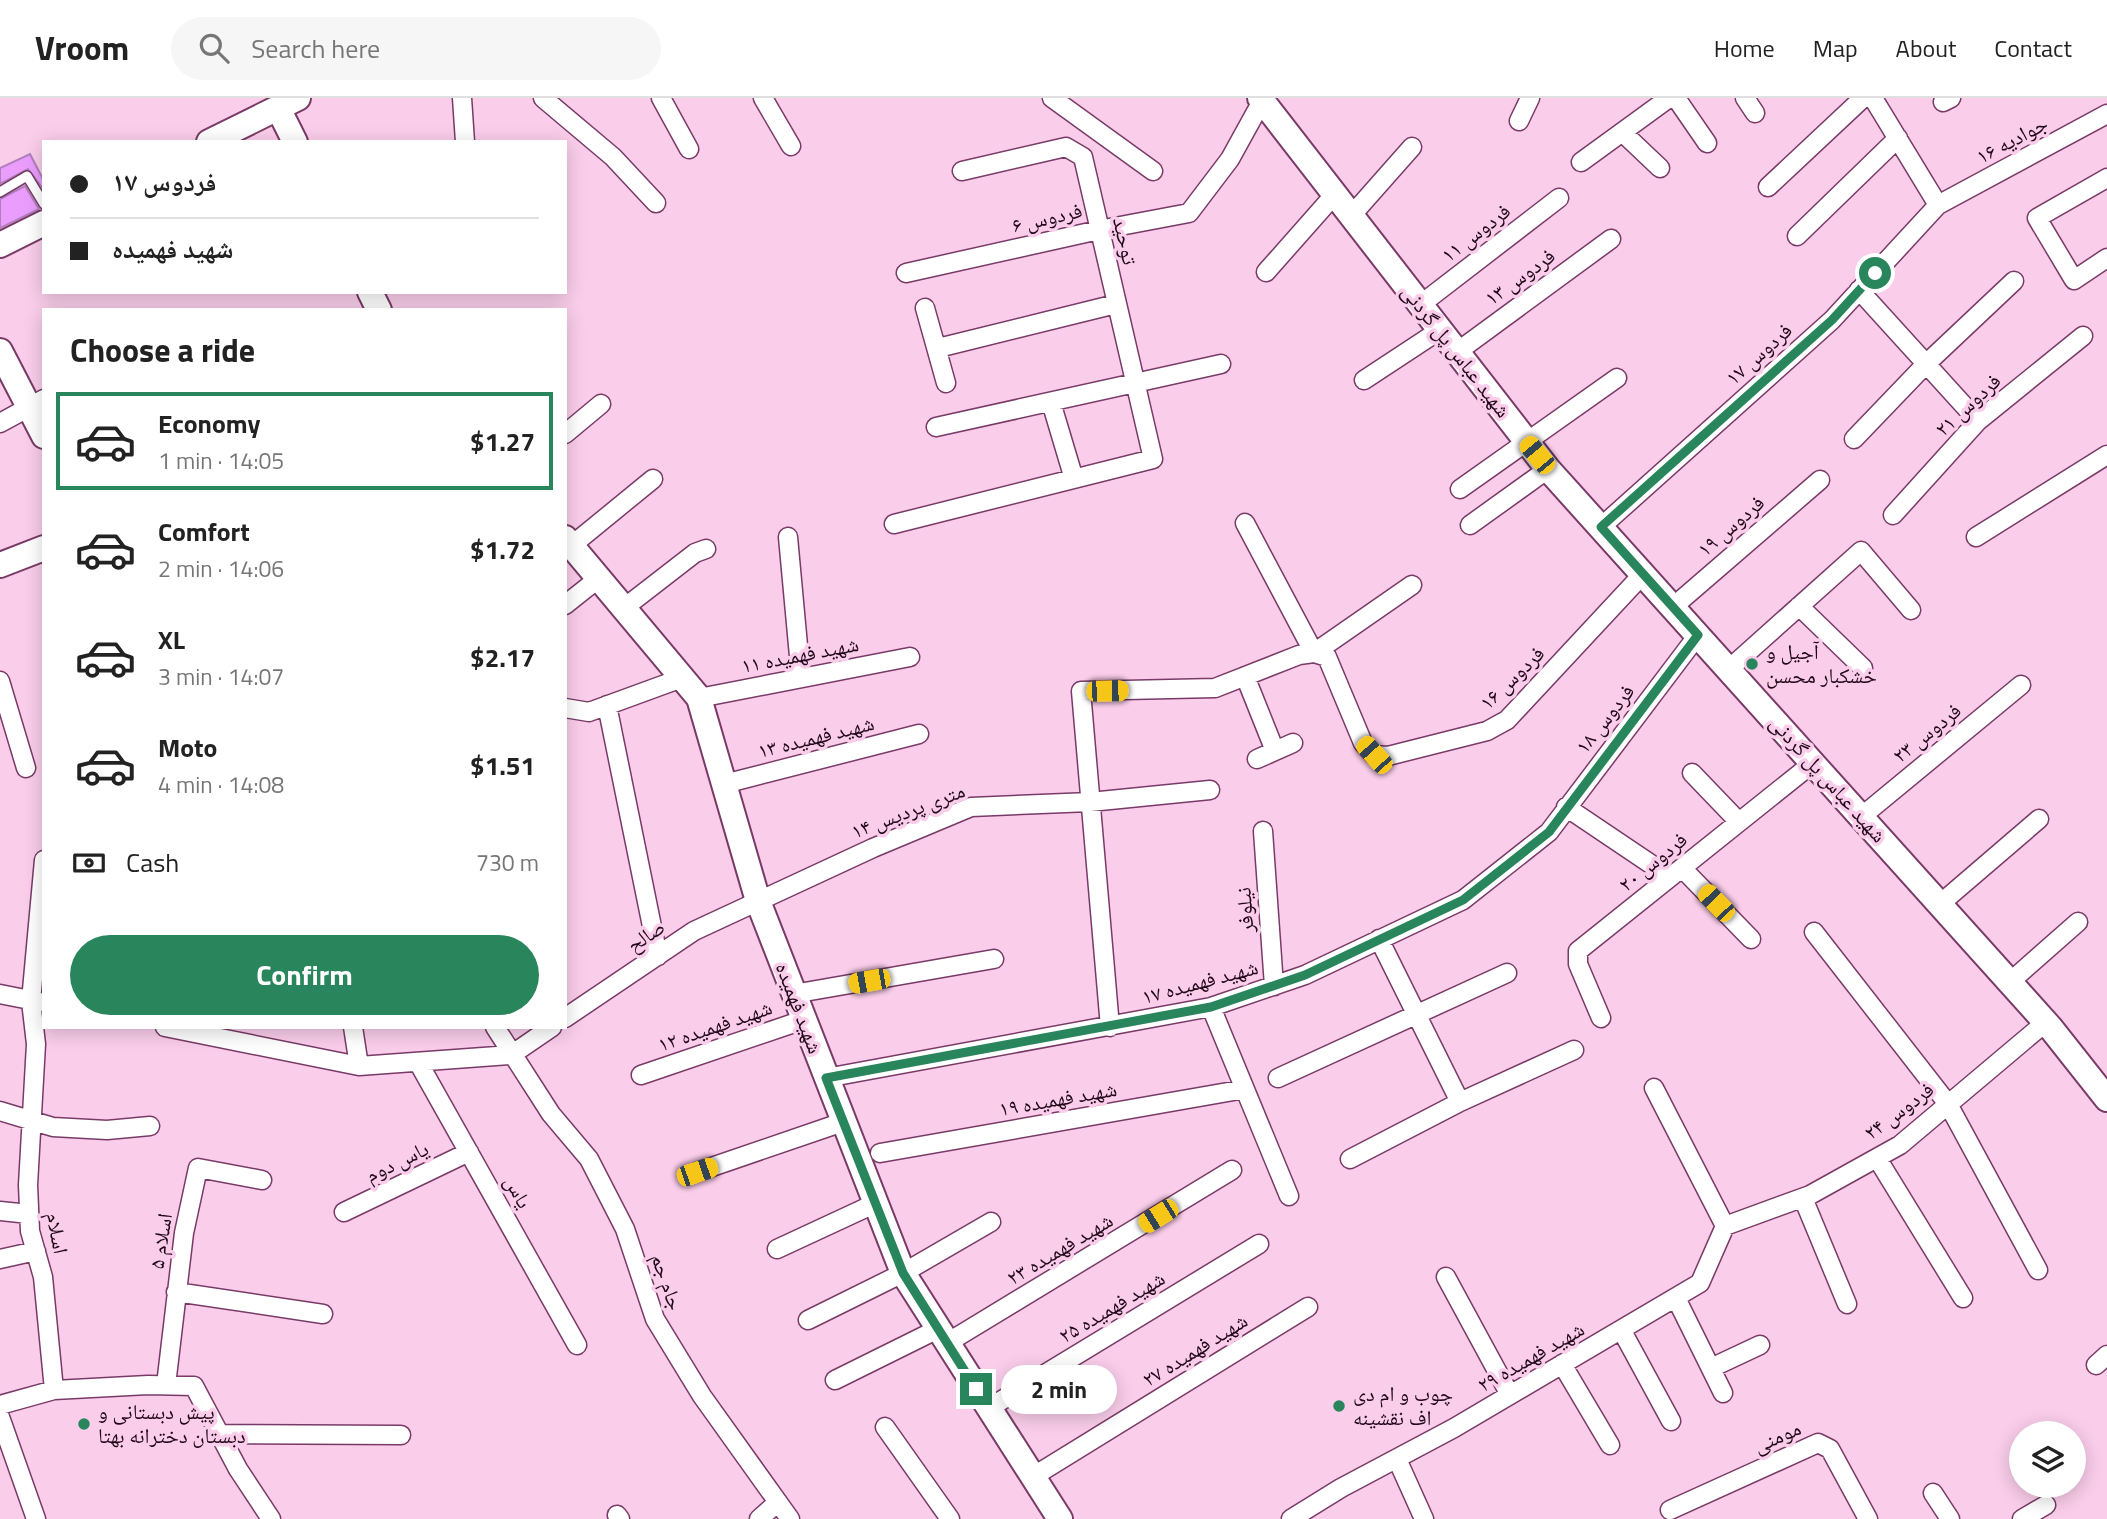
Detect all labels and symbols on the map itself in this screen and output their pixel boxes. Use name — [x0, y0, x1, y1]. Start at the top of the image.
street label: جوادیه ۱۶ — [1970, 107, 2053, 171]
street label: فردوس ۶ — [1009, 193, 1085, 241]
street label: فردوس ۱۱ — [1434, 195, 1517, 270]
street label: توحید — [1105, 214, 1147, 268]
street label: فردوس ۱۳ — [1477, 240, 1561, 313]
route start — [1859, 257, 1891, 289]
street label: شهید عباس پل گردنی — [1394, 277, 1519, 424]
street label: فردوس ۱۷ — [1718, 314, 1799, 392]
street label: فردوس ۲۱ — [1927, 365, 2008, 443]
car — [1516, 432, 1559, 478]
street label: فردوس ۱۹ — [1689, 487, 1771, 564]
street label: شهید فهمیده ۱۱ — [738, 627, 861, 681]
place label: آجیل و خشکبار محسن — [1766, 635, 1877, 691]
street label: فردوس ۱۶ — [1471, 638, 1551, 717]
marker: آجیل و خشکبار محسن — [1744, 656, 1760, 672]
street label: فردوس ۱۸ — [1567, 677, 1642, 760]
car — [1086, 680, 1129, 702]
street label: فردوس ۲۳ — [1885, 694, 1968, 770]
street label: شهید فهمیده ۱۳ — [754, 706, 877, 766]
street label: شهید عباس پل گردنی — [1763, 707, 1895, 849]
car — [1353, 732, 1396, 778]
street label: ۱۴ متری پردیس — [846, 774, 969, 846]
street label: فردوس ۲۰ — [1611, 823, 1694, 899]
car — [1694, 881, 1739, 925]
street label: نیلوفر — [1226, 886, 1262, 935]
street label: صالح — [620, 911, 671, 960]
street label: شهید فهمیده ۱۷ — [1138, 950, 1261, 1012]
street label: شهید فهمیده — [768, 957, 832, 1058]
car — [847, 967, 892, 995]
street label: شهید فهمیده ۱۲ — [653, 991, 776, 1060]
street label: شهید فهمیده ۱۹ — [996, 1072, 1119, 1124]
street label: فردوس ۲۴ — [1857, 1073, 1940, 1147]
street label: یاس دوم — [359, 1132, 434, 1190]
car — [674, 1155, 721, 1189]
street label: یاس — [497, 1169, 541, 1214]
car — [1135, 1196, 1182, 1236]
street label: شهید فهمیده ۲۳ — [1000, 1204, 1119, 1293]
street label: اسلام — [38, 1209, 78, 1256]
street label: اسلام ۵ — [140, 1211, 180, 1271]
street label: جام جم — [643, 1249, 693, 1314]
street label: شهید فهمیده ۲۵ — [1052, 1262, 1171, 1351]
street label: شهید فهمیده ۲۷ — [1136, 1304, 1253, 1394]
street label: شهید فهمیده ۲۹ — [1471, 1313, 1590, 1400]
callout: 2 min — [1000, 1364, 1116, 1414]
route end — [960, 1373, 992, 1405]
place label: چوب و ام دی اف نقشینه — [1353, 1377, 1453, 1433]
place label: پیش دبستانی و دبستان دخترانه بهتا — [98, 1395, 246, 1451]
marker: چوب و ام دی اف نقشینه — [1331, 1398, 1347, 1414]
street label: مومنی — [1747, 1411, 1806, 1461]
marker: پیش دبستانی و دبستان دخترانه بهتا — [76, 1416, 92, 1432]

